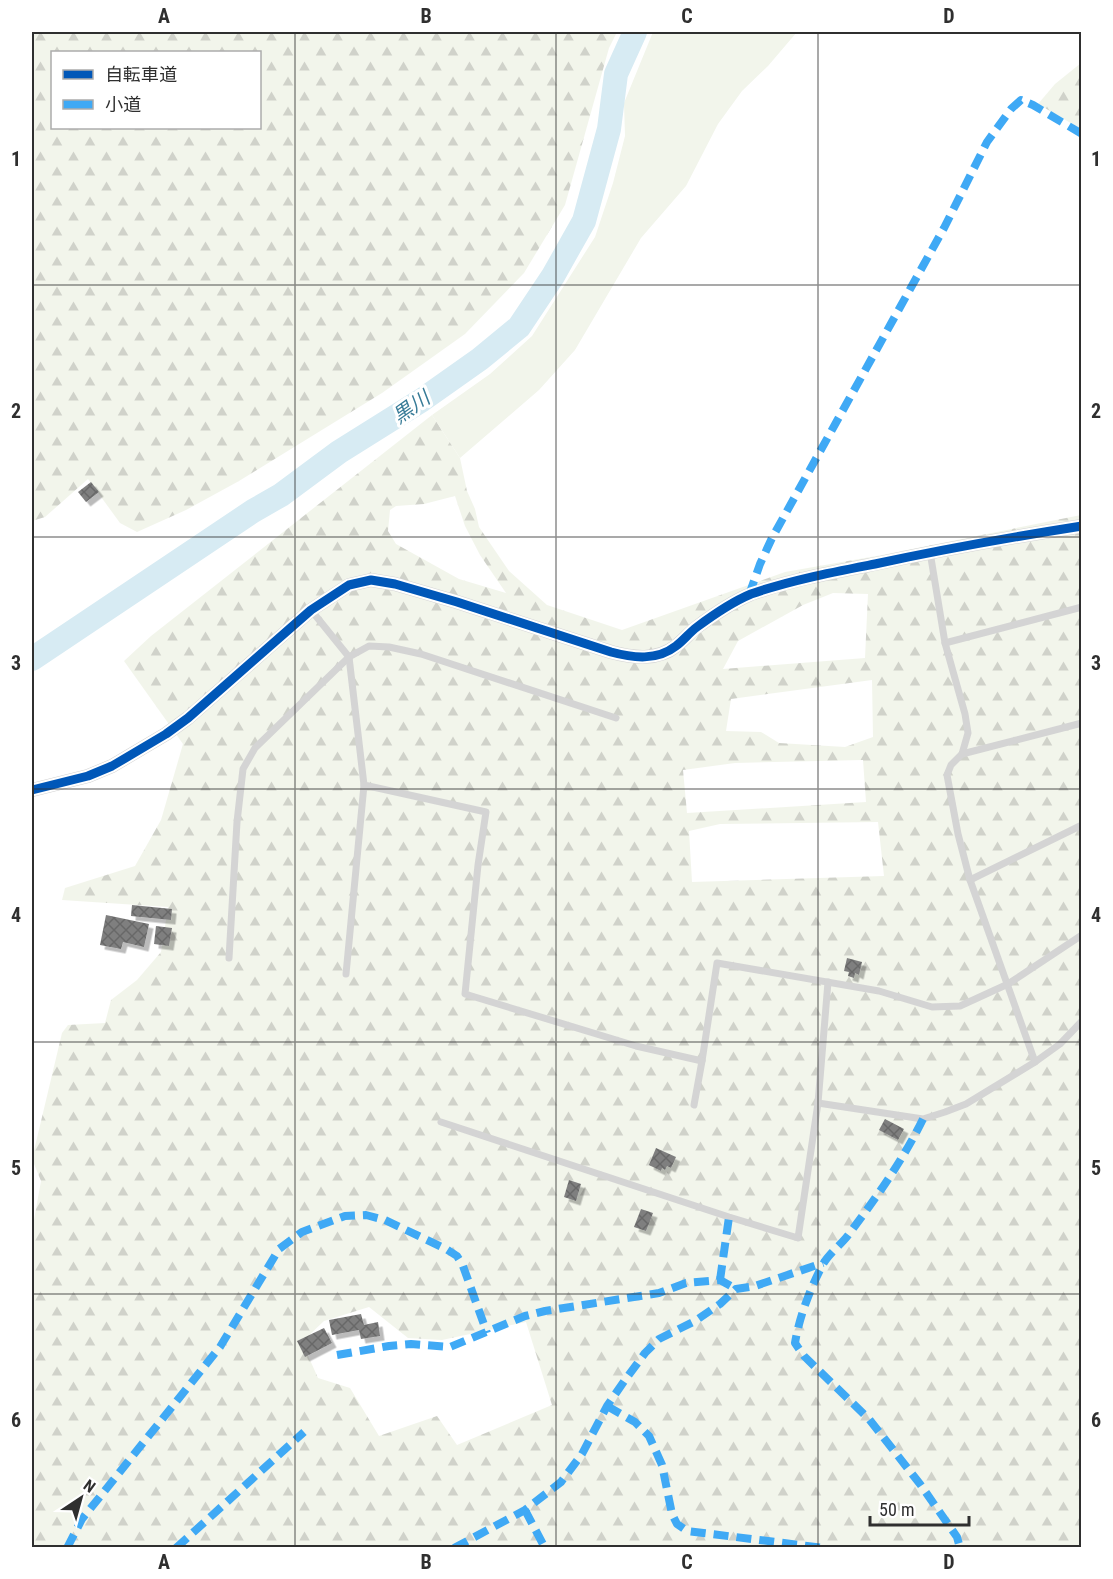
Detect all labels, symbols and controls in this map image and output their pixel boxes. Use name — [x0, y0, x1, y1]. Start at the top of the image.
text: A — [158, 4, 170, 28]
text: B — [420, 4, 432, 28]
text: C — [681, 4, 693, 28]
text: D — [943, 4, 955, 28]
legend — [51, 51, 261, 129]
text: 自転車道 — [105, 64, 177, 85]
text: 小道 — [105, 94, 141, 115]
text: 1 — [11, 147, 21, 171]
text: 1 — [1091, 147, 1101, 171]
water label: 黒川 — [388, 385, 436, 428]
text: 2 — [11, 399, 21, 423]
text: 2 — [1091, 399, 1101, 423]
text: 3 — [11, 651, 21, 675]
text: 3 — [1091, 651, 1101, 675]
text: 4 — [11, 903, 21, 927]
text: 4 — [1091, 903, 1101, 927]
text: 5 — [11, 1156, 21, 1180]
text: 5 — [1091, 1156, 1101, 1180]
text: 6 — [11, 1408, 21, 1432]
text: 6 — [1091, 1408, 1101, 1432]
north arrow — [51, 1468, 111, 1528]
text: N — [80, 1476, 99, 1497]
scale bar — [870, 1489, 969, 1527]
text: 50 m — [879, 1499, 914, 1520]
text: A — [158, 1550, 170, 1574]
text: B — [420, 1550, 432, 1574]
text: C — [681, 1550, 693, 1574]
text: D — [943, 1550, 955, 1574]

